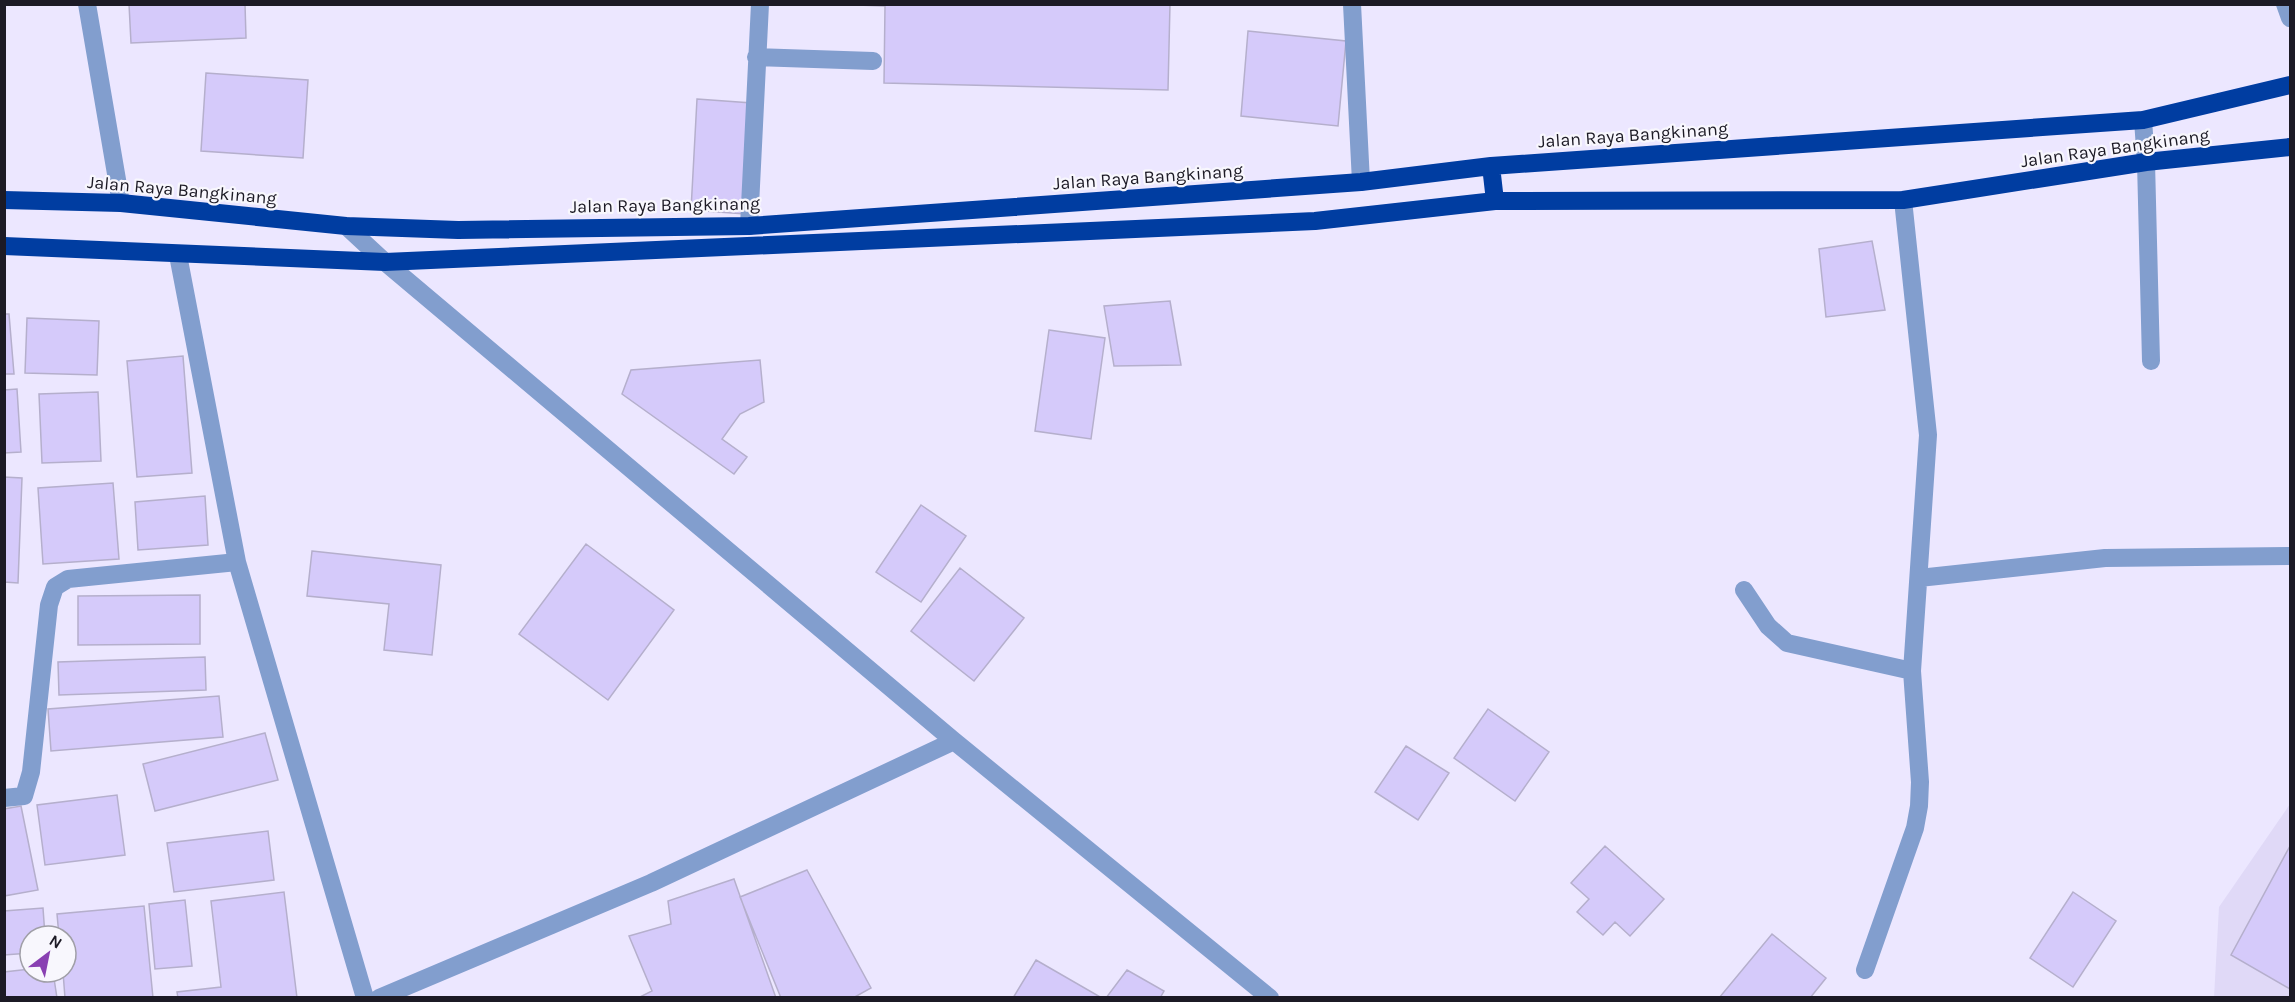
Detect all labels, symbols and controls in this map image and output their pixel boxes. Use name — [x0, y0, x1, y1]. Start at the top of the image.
street label: Jalan Raya Bangkinang — [1537, 117, 1729, 153]
street label: Jalan Raya Bangkinang — [2019, 124, 2211, 172]
street label: Jalan Raya Bangkinang — [1052, 159, 1244, 195]
street label: Jalan Raya Bangkinang — [86, 171, 278, 209]
street label: Jalan Raya Bangkinang — [570, 192, 760, 218]
north arrow — [18, 924, 78, 984]
text: N — [46, 931, 66, 953]

